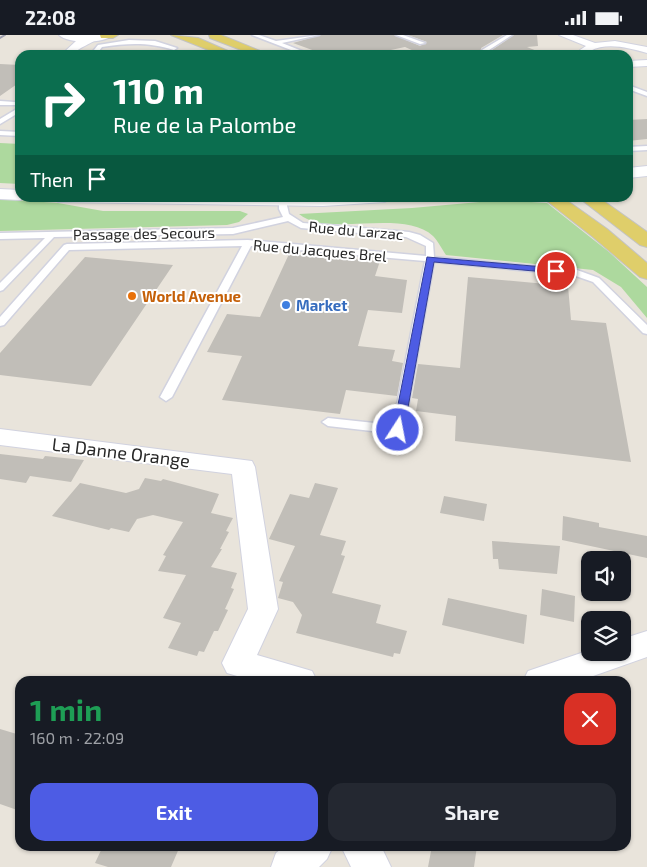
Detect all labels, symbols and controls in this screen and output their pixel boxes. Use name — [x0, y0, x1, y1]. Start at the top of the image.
text: 22:08 — [25, 6, 76, 29]
text: 110 m — [113, 69, 204, 111]
icon: right — [30, 70, 95, 135]
text: Rue de la Palombe — [113, 111, 296, 137]
icon: arrive — [83, 165, 111, 193]
text: Then — [30, 168, 73, 191]
street label: Rue du Larzac — [308, 217, 404, 243]
street label: Passage des Secours — [73, 223, 215, 243]
street label: Rue du Jacques Brel — [253, 235, 388, 265]
pin — [535, 250, 577, 292]
icon: arrive — [542, 257, 570, 285]
place label: World Avenue — [142, 287, 241, 305]
marker: World Avenue — [126, 290, 138, 302]
place label: Market — [296, 296, 347, 314]
marker: Market — [280, 299, 292, 311]
position arrow — [371, 403, 423, 455]
street label: La Danne Orange — [51, 433, 191, 471]
map controls — [581, 551, 631, 661]
button: sound — [581, 551, 631, 601]
button: layers — [581, 611, 631, 661]
text: 1 min — [30, 691, 102, 727]
button: close — [564, 693, 616, 745]
text: 160 m · 22:09 — [30, 728, 124, 747]
button: Exit — [30, 783, 318, 841]
button: Share — [328, 783, 616, 841]

